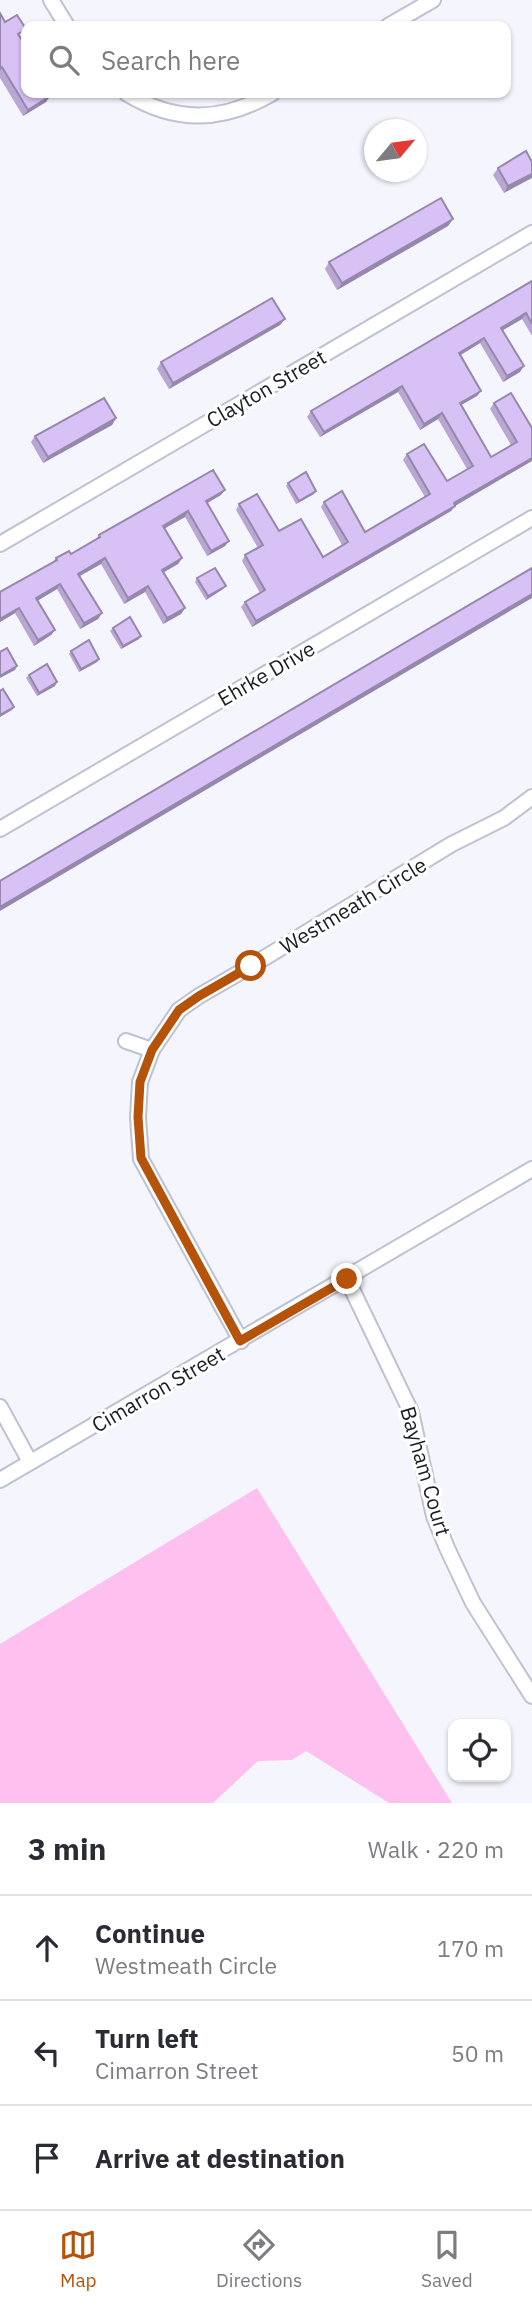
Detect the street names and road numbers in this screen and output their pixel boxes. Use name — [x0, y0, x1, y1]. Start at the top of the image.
street label: Clayton Street — [201, 342, 331, 434]
street label: Ehrke Drive — [212, 634, 320, 712]
street label: Westmeath Circle — [274, 850, 432, 960]
street label: Cimarron Street — [86, 1340, 230, 1438]
street label: Bayham Court — [394, 1403, 458, 1539]

